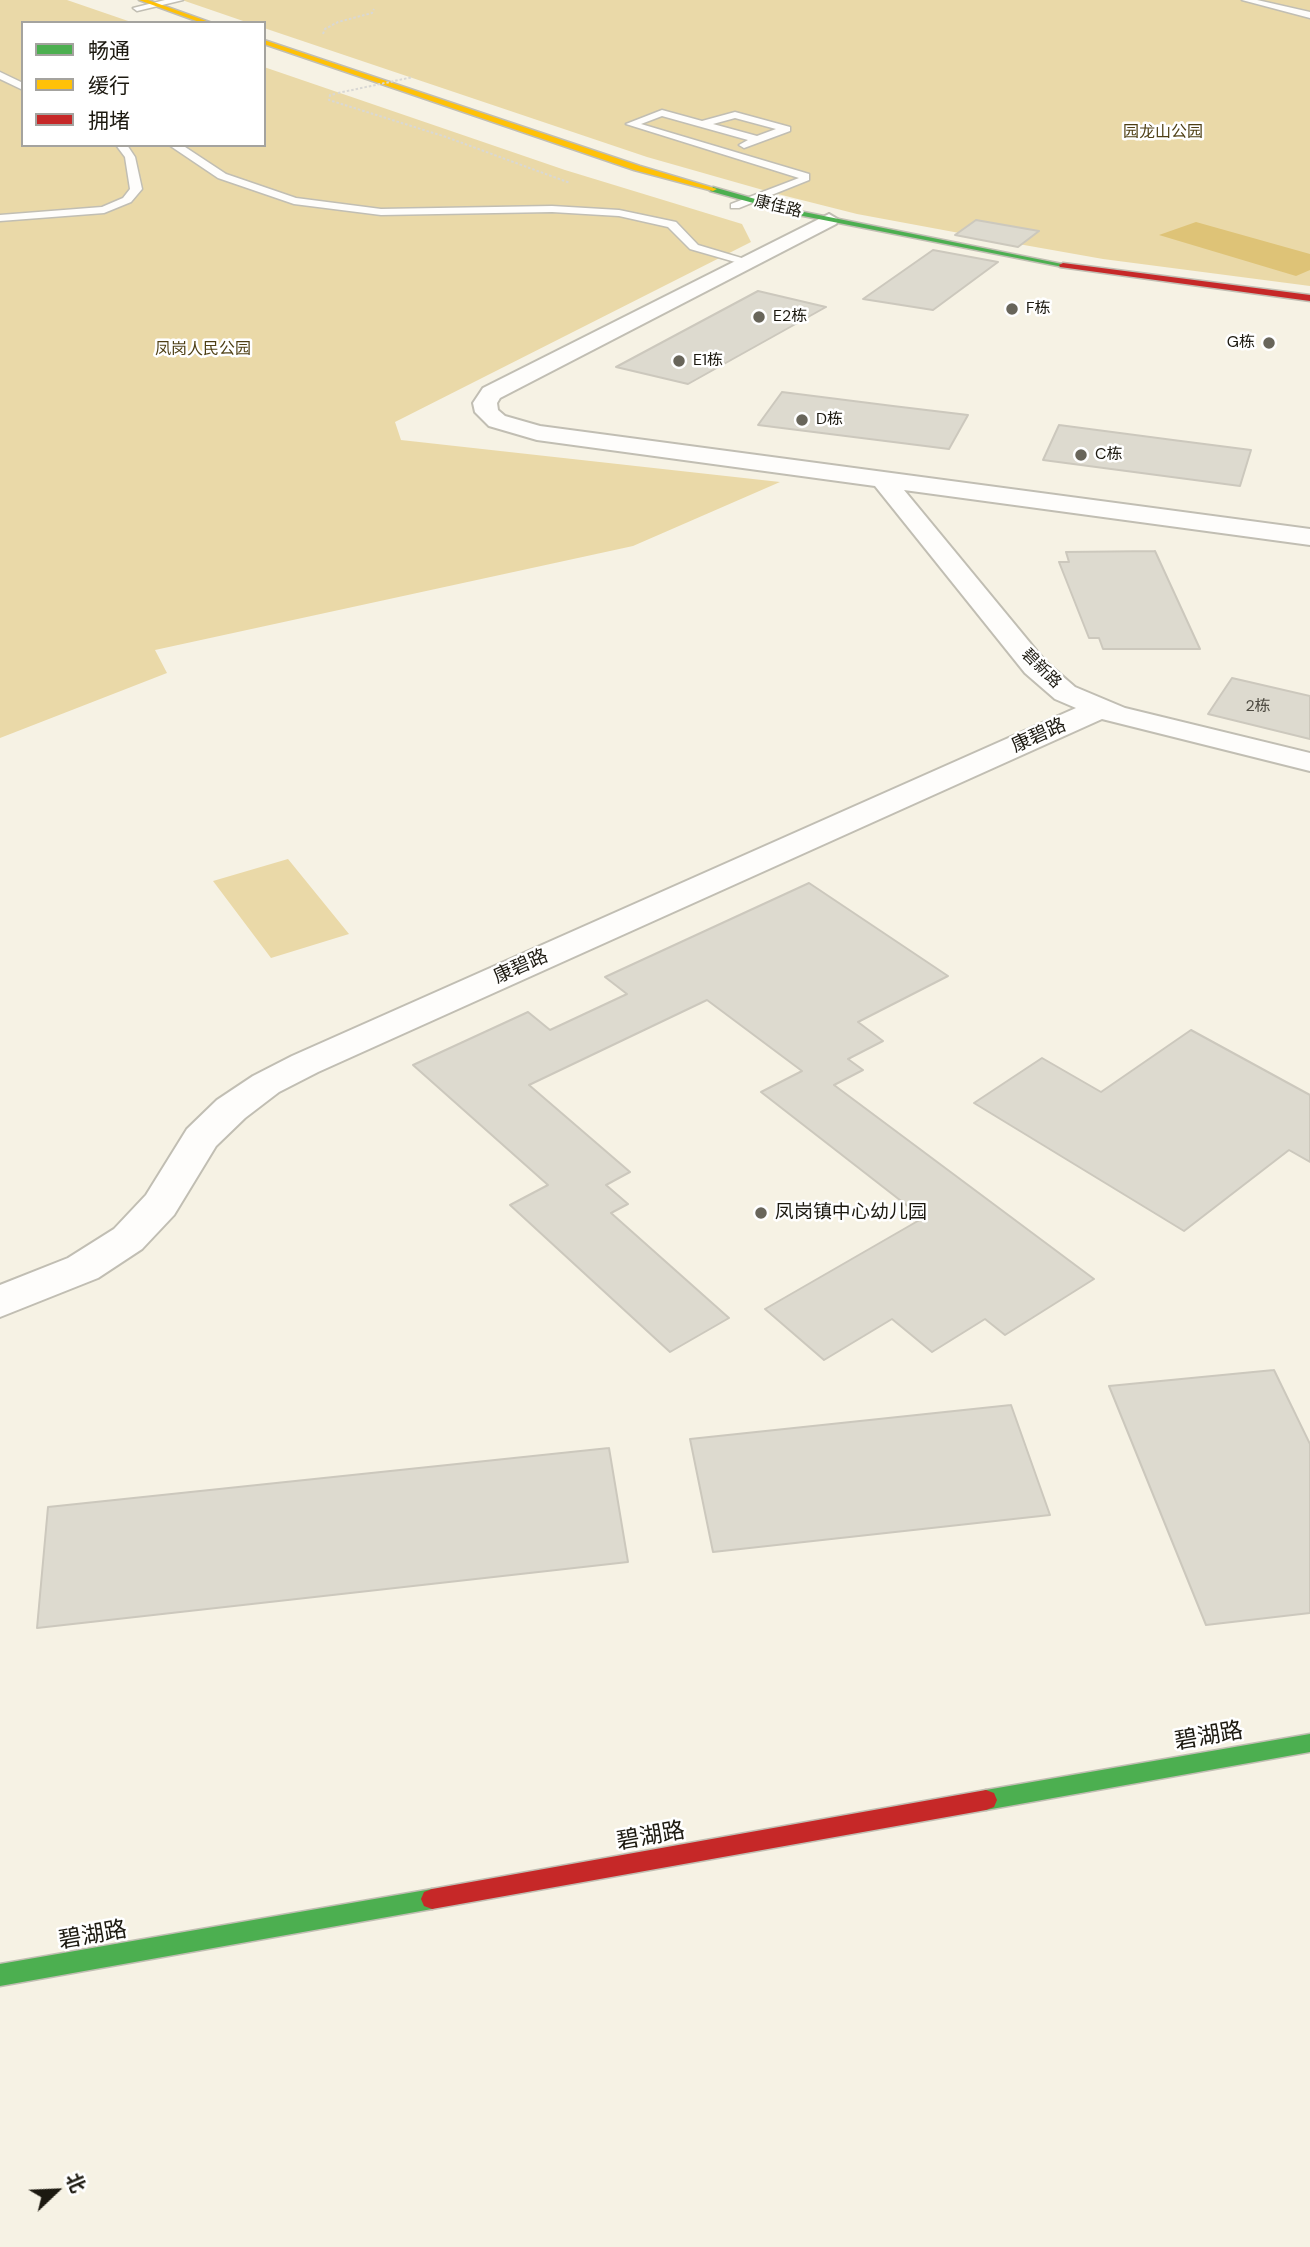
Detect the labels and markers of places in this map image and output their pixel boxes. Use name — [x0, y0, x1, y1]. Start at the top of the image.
place label: F栋 — [1026, 299, 1051, 319]
marker: F栋 — [1004, 301, 1020, 317]
place label: E2栋 — [773, 307, 807, 327]
marker: E2栋 — [751, 309, 767, 325]
place label: G栋 — [1227, 333, 1255, 353]
marker: G栋 — [1261, 335, 1277, 351]
place label: E1栋 — [693, 351, 723, 371]
marker: E1栋 — [671, 353, 687, 369]
place label: D栋 — [816, 410, 843, 430]
marker: D栋 — [794, 412, 810, 428]
place label: C栋 — [1095, 445, 1122, 465]
marker: C栋 — [1073, 447, 1089, 463]
place label: 凤岗镇中心幼儿园 — [775, 1202, 927, 1224]
marker: 凤岗镇中心幼儿园 — [753, 1205, 769, 1221]

